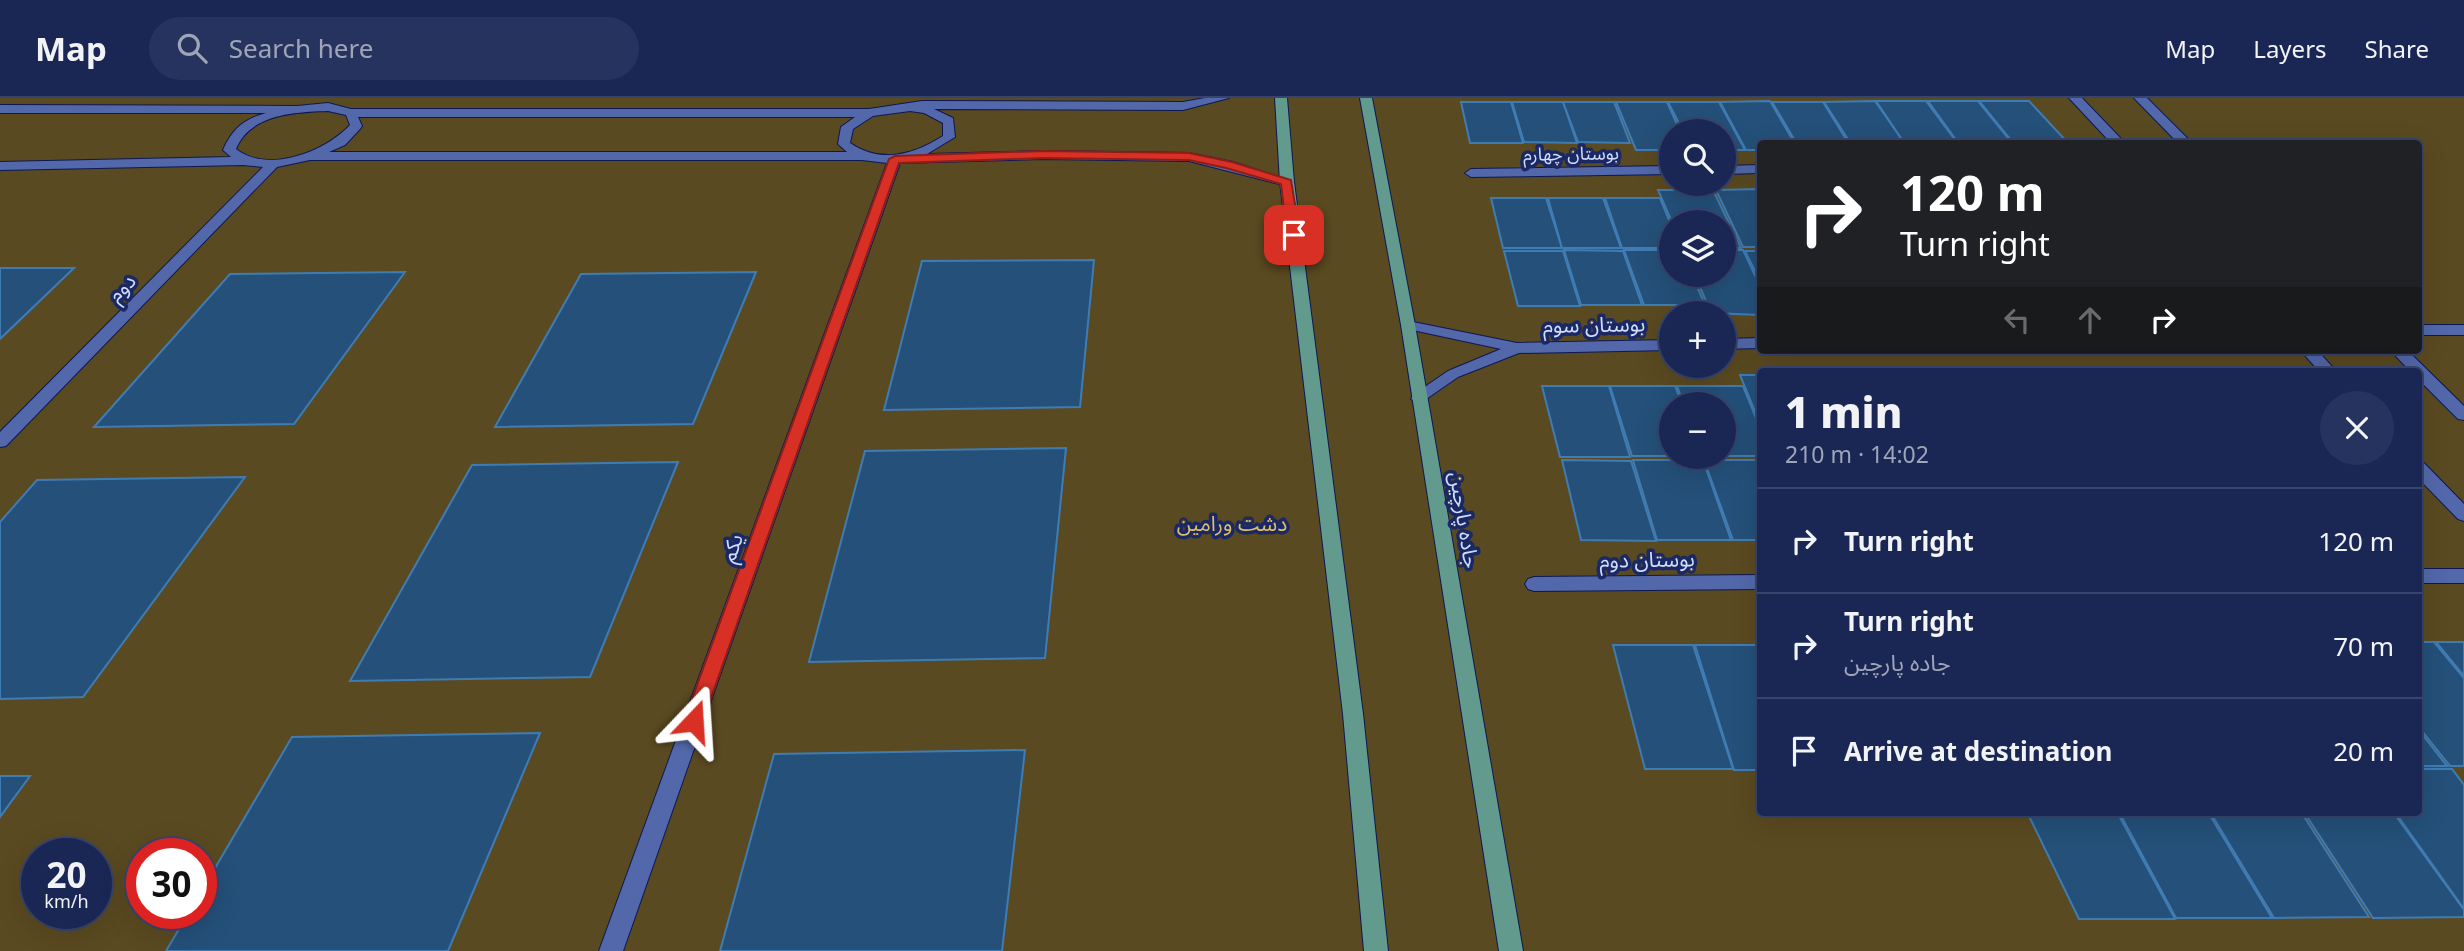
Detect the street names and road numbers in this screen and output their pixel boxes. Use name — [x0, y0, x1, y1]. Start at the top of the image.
street label: بوستان چهارم — [1523, 140, 1619, 169]
street label: دوم — [101, 267, 144, 310]
street label: بوستان سوم — [1543, 309, 1645, 342]
street label: جاده پارچین — [1443, 470, 1486, 570]
street label: یکم — [713, 529, 751, 567]
street label: بوستان دوم — [1599, 544, 1695, 577]

